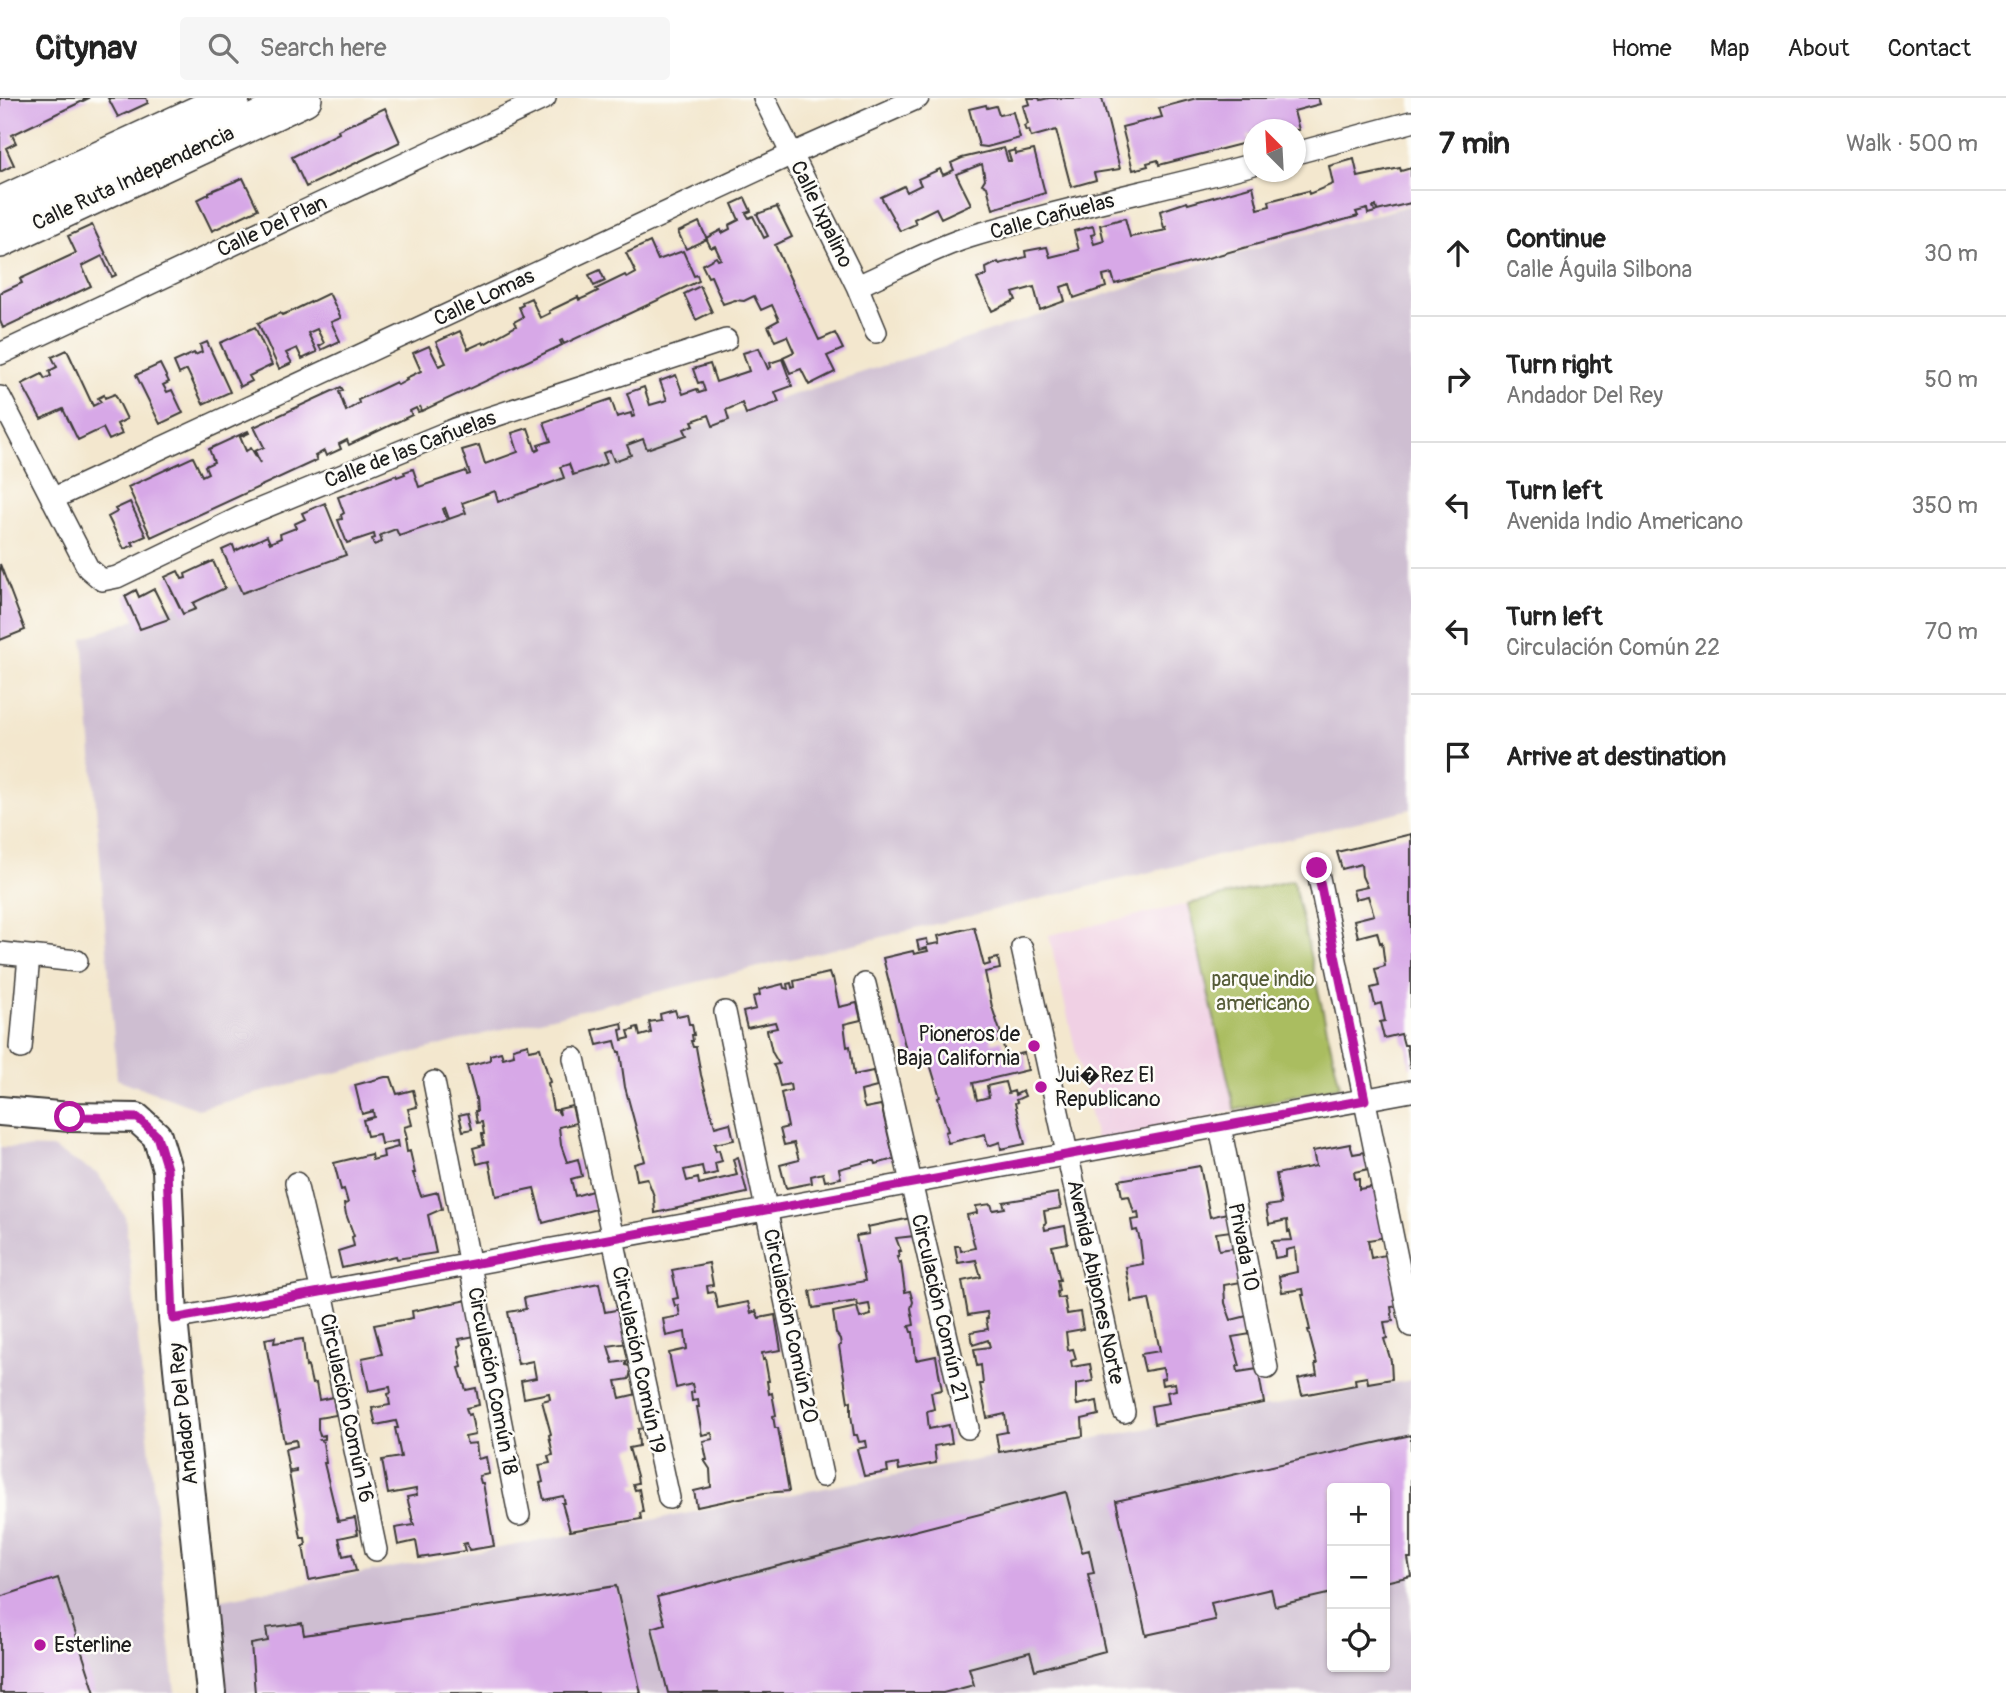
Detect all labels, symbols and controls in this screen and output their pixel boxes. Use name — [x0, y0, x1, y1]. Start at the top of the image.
search box — [180, 17, 670, 80]
text: Citynav — [35, 28, 138, 69]
icon: search — [204, 29, 242, 67]
text: Search here — [260, 32, 386, 64]
text: Home — [1611, 34, 1672, 63]
text: Map — [1710, 34, 1750, 63]
text: About — [1788, 34, 1850, 63]
text: Contact — [1888, 34, 1971, 63]
north arrow — [1243, 119, 1306, 182]
street label: Calle Ruta Independencia — [28, 120, 239, 237]
text: 7 min — [1439, 125, 1510, 162]
text: Walk · 500 m — [1846, 129, 1978, 158]
street label: Calle Ixpalino — [784, 156, 859, 272]
street label: Calle Cañuelas — [987, 187, 1118, 246]
street label: Calle Del Plan — [213, 189, 332, 264]
text: Continue — [1506, 223, 1606, 255]
icon: ahead — [1439, 234, 1477, 272]
text: 30 m — [1924, 239, 1978, 268]
text: Calle Águila Silbona — [1506, 255, 1692, 284]
street label: Calle Lomas — [430, 262, 539, 332]
text: Turn right — [1506, 349, 1612, 381]
icon: right — [1439, 360, 1477, 398]
text: 50 m — [1924, 365, 1978, 394]
text: Andador Del Rey — [1506, 381, 1663, 410]
street label: Calle de las Cañuelas — [321, 404, 500, 495]
text: Turn left — [1506, 475, 1602, 507]
icon: left — [1439, 486, 1477, 524]
text: 350 m — [1912, 491, 1978, 520]
text: Avenida Indio Americano — [1506, 507, 1743, 536]
text: Turn left — [1506, 601, 1602, 633]
icon: left — [1439, 612, 1477, 650]
text: 70 m — [1925, 617, 1978, 646]
text: Circulación Común 22 — [1506, 633, 1720, 662]
icon: arrive — [1439, 738, 1477, 776]
text: Arrive at destination — [1506, 741, 1726, 773]
route end — [1301, 852, 1332, 883]
park label: parque indio americano — [1211, 966, 1315, 1017]
place label: Pioneros de Baja California — [896, 1021, 1021, 1072]
marker: Pioneros de Baja California — [1026, 1038, 1042, 1054]
place label: Jui�Rez El Republicano — [1055, 1062, 1160, 1113]
marker: Jui�Rez El Republicano — [1033, 1079, 1049, 1095]
route start — [54, 1101, 85, 1132]
street label: Avenida Abipones Norte — [1061, 1177, 1131, 1388]
street label: Privada 10 — [1222, 1201, 1265, 1294]
street label: Circulación Común 21 — [905, 1212, 974, 1405]
street label: Circulación Común 20 — [757, 1226, 824, 1426]
street label: Circulación Común 19 — [605, 1264, 672, 1456]
street label: Circulación Común 18 — [461, 1285, 524, 1477]
street label: Circulación Común 16 — [313, 1311, 380, 1505]
street label: Andador Del Rey — [163, 1341, 204, 1487]
map controls — [1327, 1483, 1390, 1672]
button: + — [1327, 1483, 1390, 1546]
button: − — [1327, 1546, 1390, 1609]
button: locate — [1327, 1609, 1390, 1672]
place label: Esterline — [54, 1632, 132, 1659]
marker: Esterline — [32, 1637, 48, 1653]

